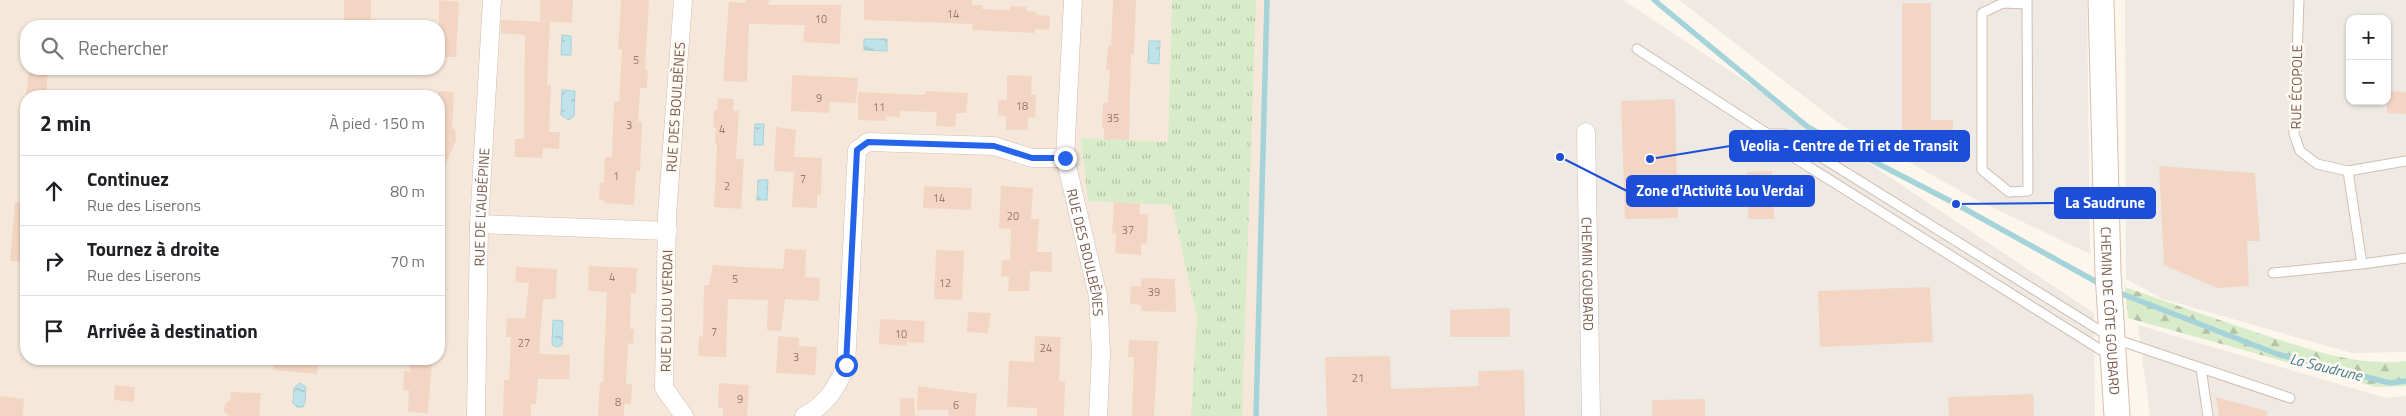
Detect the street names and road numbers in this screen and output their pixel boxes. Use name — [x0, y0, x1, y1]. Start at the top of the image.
street label: RUE DES BOULBÈNES — [660, 41, 690, 173]
street label: RUE ÉCOPOLE — [2285, 44, 2307, 130]
street label: RUE DE L'AUBÉPINE — [468, 147, 494, 267]
street label: RUE DES BOULBÈNES — [1062, 186, 1110, 317]
street label: CHEMIN GOUBARD — [1577, 217, 1600, 331]
street label: CHEMIN DE CÔTE GOUBARD — [2096, 226, 2126, 396]
street label: RUE DU LOU VERDAI — [654, 250, 678, 372]

